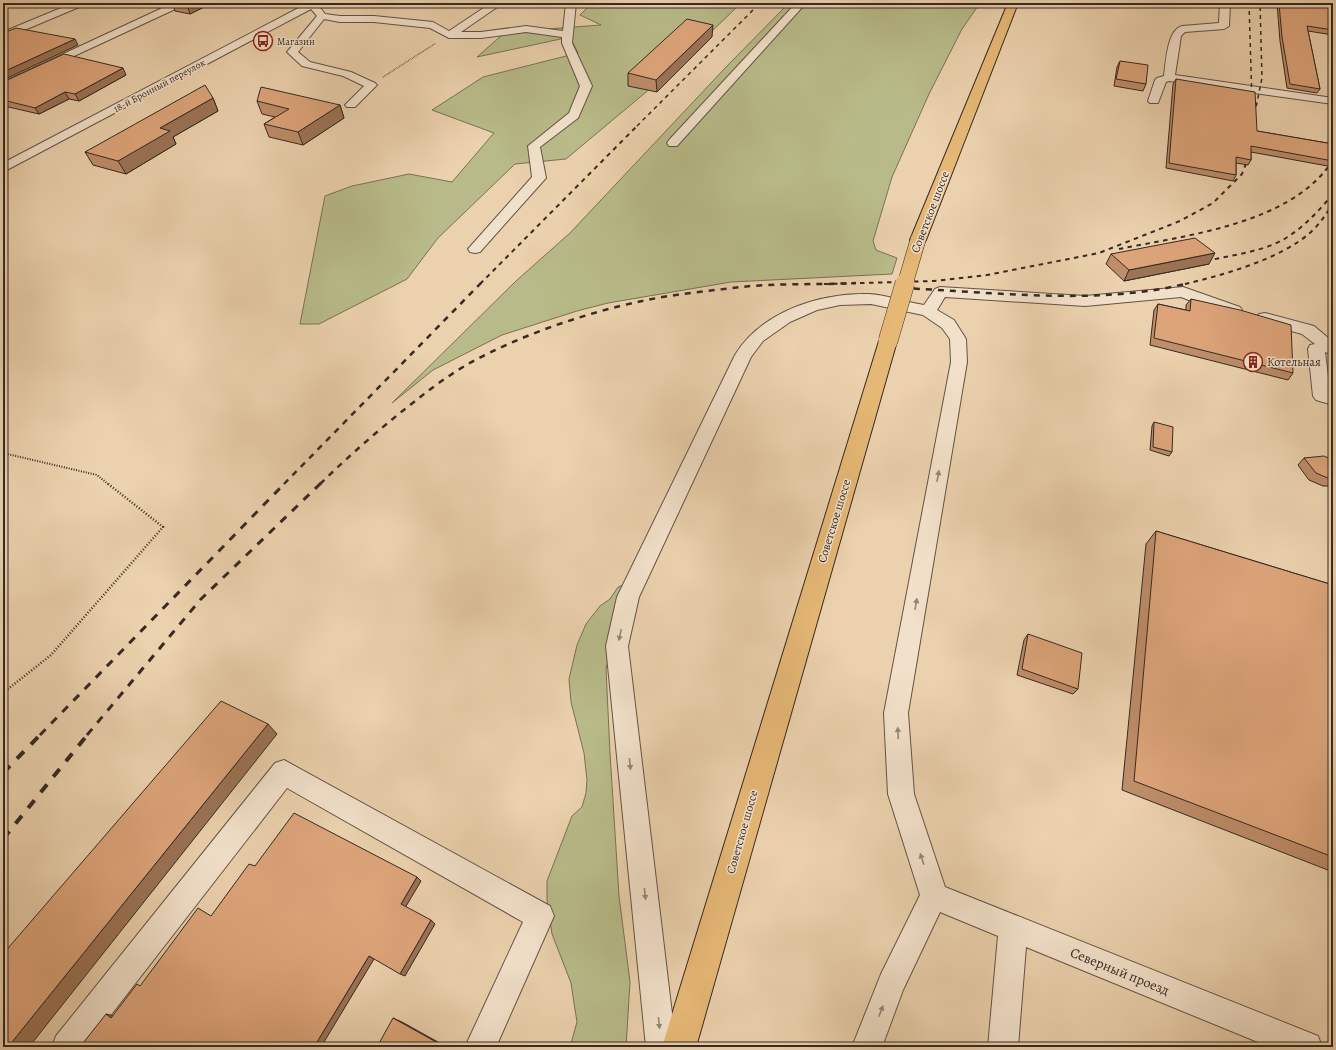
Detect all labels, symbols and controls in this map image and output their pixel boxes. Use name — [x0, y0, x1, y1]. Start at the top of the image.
bus stop icon: Магазин — [252, 30, 274, 52]
place label: Магазин — [277, 35, 315, 48]
street label: 18-й Бронный переулок — [111, 56, 208, 116]
street label: Советское шоссе — [907, 169, 953, 255]
building icon: Котельная — [1242, 351, 1264, 373]
place label: Котельная — [1267, 354, 1321, 370]
one-way arrow — [936, 470, 942, 482]
street label: Советское шоссе — [814, 477, 854, 565]
one-way arrow — [913, 598, 919, 610]
one-way arrow — [616, 629, 622, 641]
one-way arrow — [894, 727, 901, 739]
one-way arrow — [627, 758, 634, 770]
street label: Советское шоссе — [722, 788, 762, 876]
one-way arrow — [919, 853, 925, 865]
one-way arrow — [641, 888, 648, 900]
street label: Северный проезд — [1067, 943, 1172, 1000]
one-way arrow — [878, 1004, 884, 1016]
one-way arrow — [656, 1017, 662, 1029]

